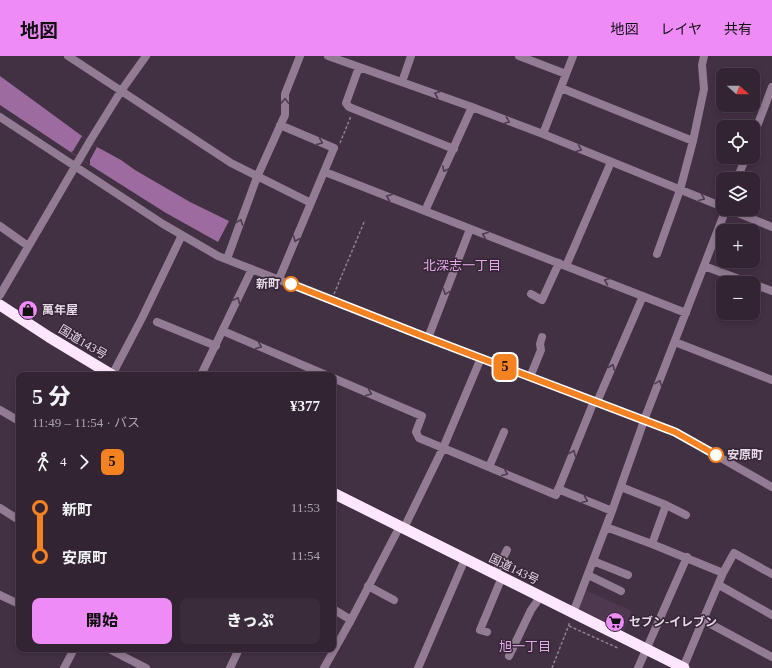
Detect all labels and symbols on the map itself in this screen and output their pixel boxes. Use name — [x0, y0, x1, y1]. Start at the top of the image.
north arrow — [716, 68, 760, 112]
one-way arrow — [433, 91, 440, 99]
one-way arrow — [281, 98, 289, 104]
one-way arrow — [504, 116, 511, 124]
one-way arrow — [316, 137, 323, 145]
one-way arrow — [575, 144, 582, 152]
one-way arrow — [442, 164, 450, 172]
one-way arrow — [385, 193, 392, 201]
one-way arrow — [698, 194, 705, 202]
one-way arrow — [236, 219, 244, 226]
one-way arrow — [482, 231, 489, 239]
one-way arrow — [293, 235, 301, 243]
district label: 北深志一丁目 — [423, 258, 501, 273]
marker: 新町 — [283, 276, 299, 292]
place label: 新町 — [256, 277, 280, 291]
one-way arrow — [603, 278, 610, 286]
one-way arrow — [442, 288, 450, 295]
one-way arrow — [232, 297, 240, 304]
shop icon: 萬年屋 — [17, 299, 39, 321]
place label: 萬年屋 — [42, 303, 78, 317]
street label: 国道143号 — [56, 322, 110, 362]
one-way arrow — [255, 342, 262, 350]
line badge: 5 — [492, 354, 518, 380]
one-way arrow — [608, 363, 616, 370]
one-way arrow — [654, 380, 662, 387]
one-way arrow — [365, 389, 372, 397]
marker: 安原町 — [708, 447, 724, 463]
place label: 安原町 — [727, 448, 763, 462]
one-way arrow — [568, 450, 576, 457]
one-way arrow — [501, 469, 508, 477]
one-way arrow — [582, 496, 589, 504]
street label: 国道143号 — [487, 551, 541, 587]
supermarket icon: セブン-イレブン — [604, 611, 626, 633]
place label: セブン-イレブン — [629, 615, 717, 629]
district label: 旭一丁目 — [499, 639, 551, 654]

